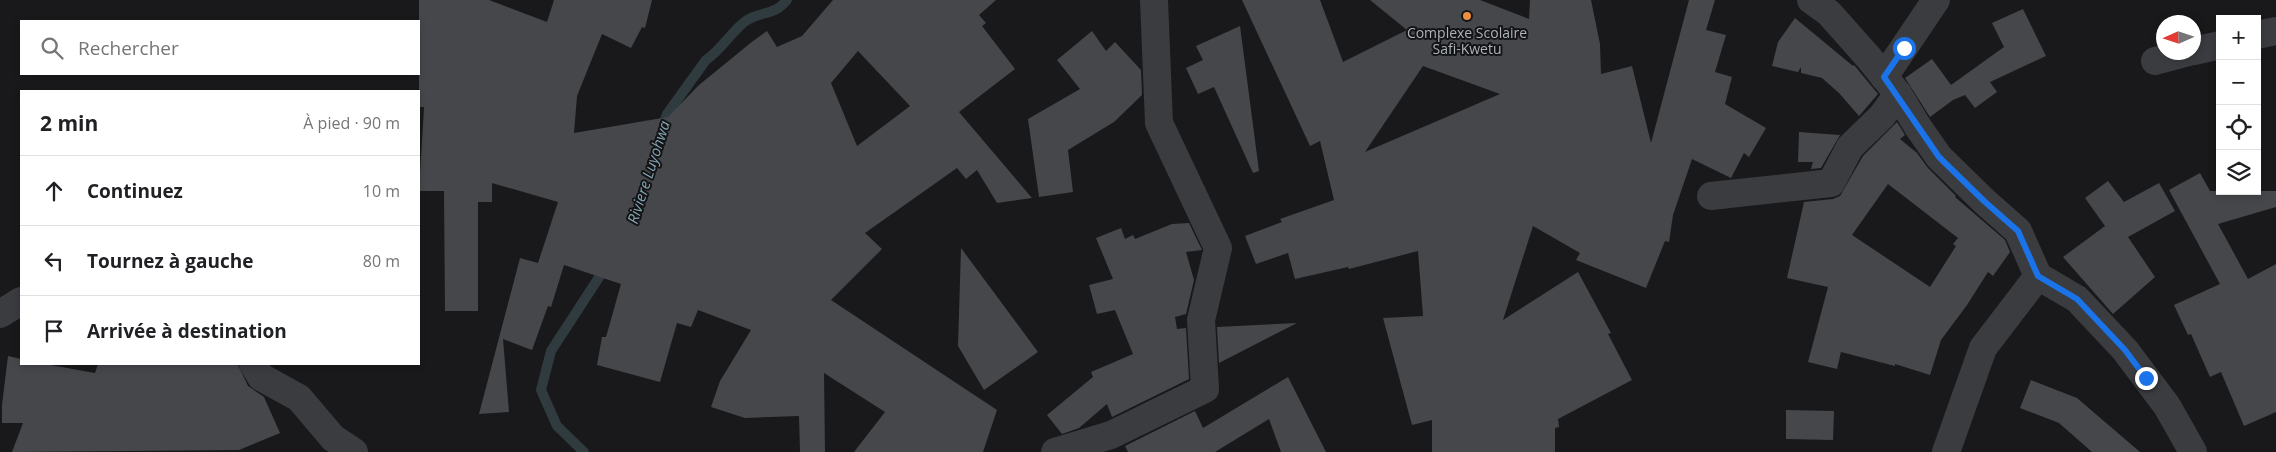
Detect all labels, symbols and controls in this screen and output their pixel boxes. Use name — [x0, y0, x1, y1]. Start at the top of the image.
marker: Complexe Scolaire Safi-Kwetu — [1461, 10, 1473, 22]
north arrow — [2156, 15, 2201, 60]
map controls — [2216, 15, 2261, 195]
button: + — [2216, 15, 2261, 60]
search box — [20, 20, 420, 75]
place label: Complexe Scolaire Safi-Kwetu — [1407, 23, 1527, 58]
icon: search — [38, 34, 66, 62]
text: Rechercher — [78, 35, 179, 61]
route start — [1893, 37, 1916, 60]
button: − — [2216, 60, 2261, 105]
button: locate — [2216, 105, 2261, 150]
text: 2 min — [40, 109, 98, 137]
text: À pied · 90 m — [303, 112, 400, 134]
water label: Riviere Luyohwa — [622, 118, 674, 226]
button: layers — [2216, 150, 2261, 195]
icon: ahead — [40, 177, 68, 205]
text: Continuez — [87, 178, 183, 204]
text: 10 m — [363, 180, 400, 202]
icon: left — [40, 247, 68, 275]
text: Tournez à gauche — [87, 248, 253, 274]
text: 80 m — [363, 250, 400, 272]
icon: arrive — [40, 317, 68, 345]
text: Arrivée à destination — [87, 318, 287, 344]
route end — [2135, 367, 2158, 390]

